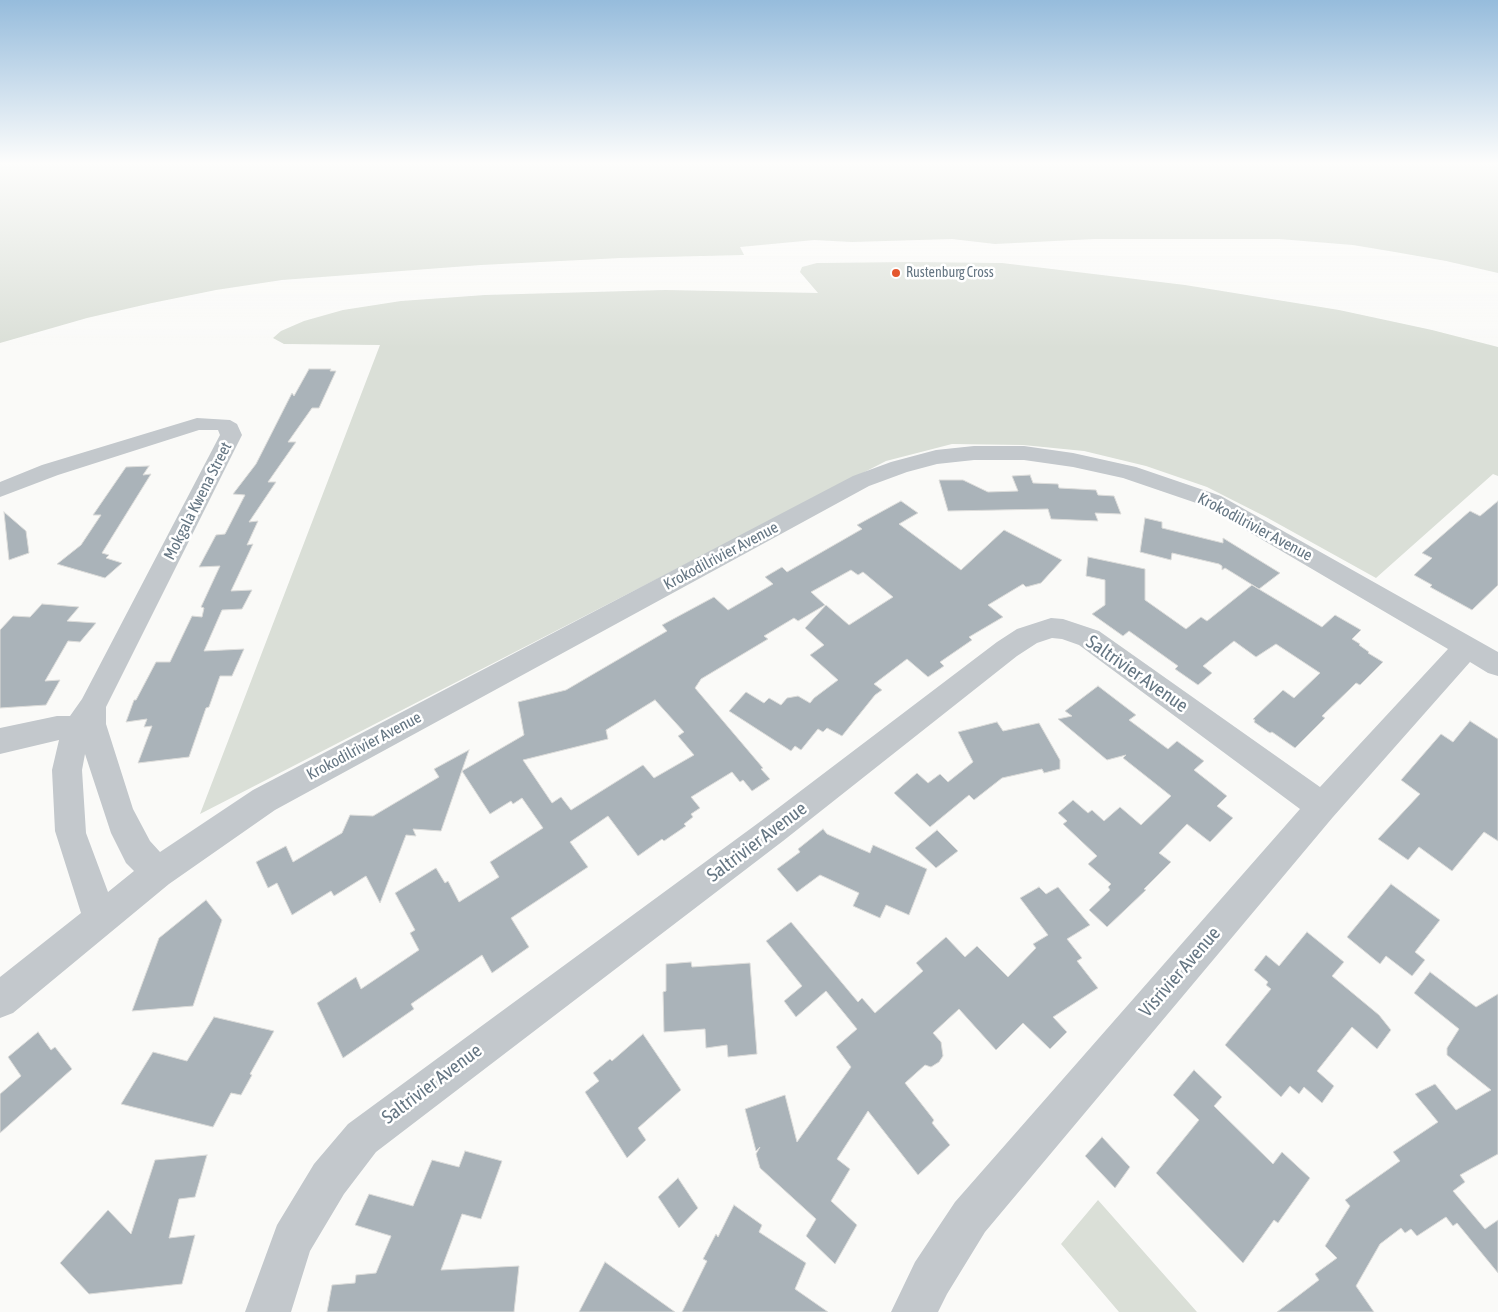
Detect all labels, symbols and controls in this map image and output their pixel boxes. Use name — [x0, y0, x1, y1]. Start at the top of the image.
place label: Rustenburg Cross — [906, 265, 994, 281]
marker: Rustenburg Cross — [890, 267, 902, 279]
street label: Mokgala Kwena Street — [160, 439, 236, 563]
street label: Krokodilrivier Avenue — [1194, 489, 1316, 565]
street label: Krokodilrivier Avenue — [660, 518, 782, 594]
street label: Saltrivier Avenue — [1082, 631, 1192, 717]
street label: Krokodilrivier Avenue — [303, 708, 425, 784]
street label: Saltrivier Avenue — [703, 797, 811, 887]
street label: Visrivier Avenue — [1135, 922, 1225, 1022]
street label: Saltrivier Avenue — [378, 1039, 486, 1129]

